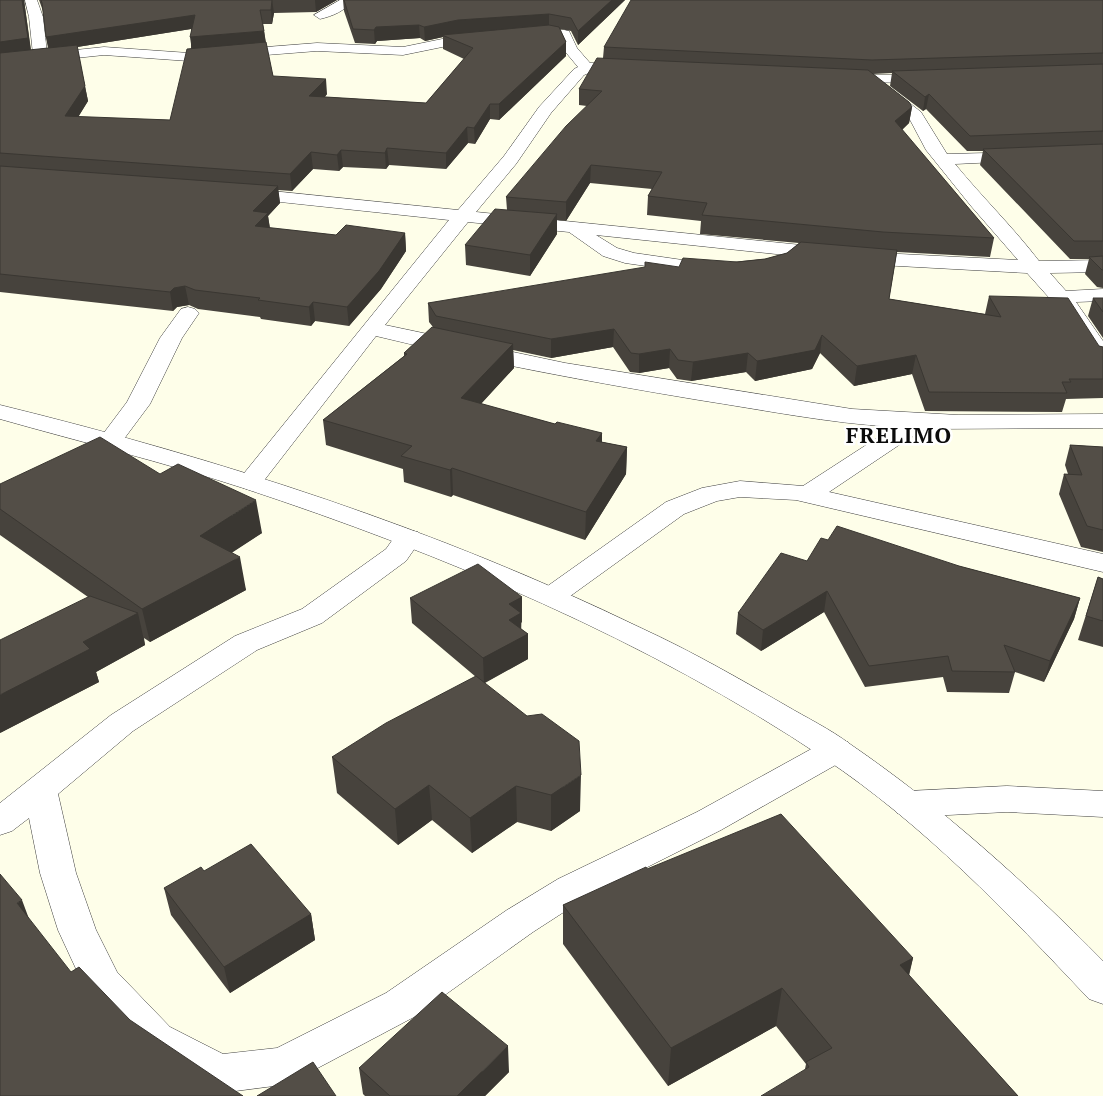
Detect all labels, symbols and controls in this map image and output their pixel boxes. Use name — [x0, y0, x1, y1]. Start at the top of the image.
district label: FRELIMO — [846, 420, 952, 449]

